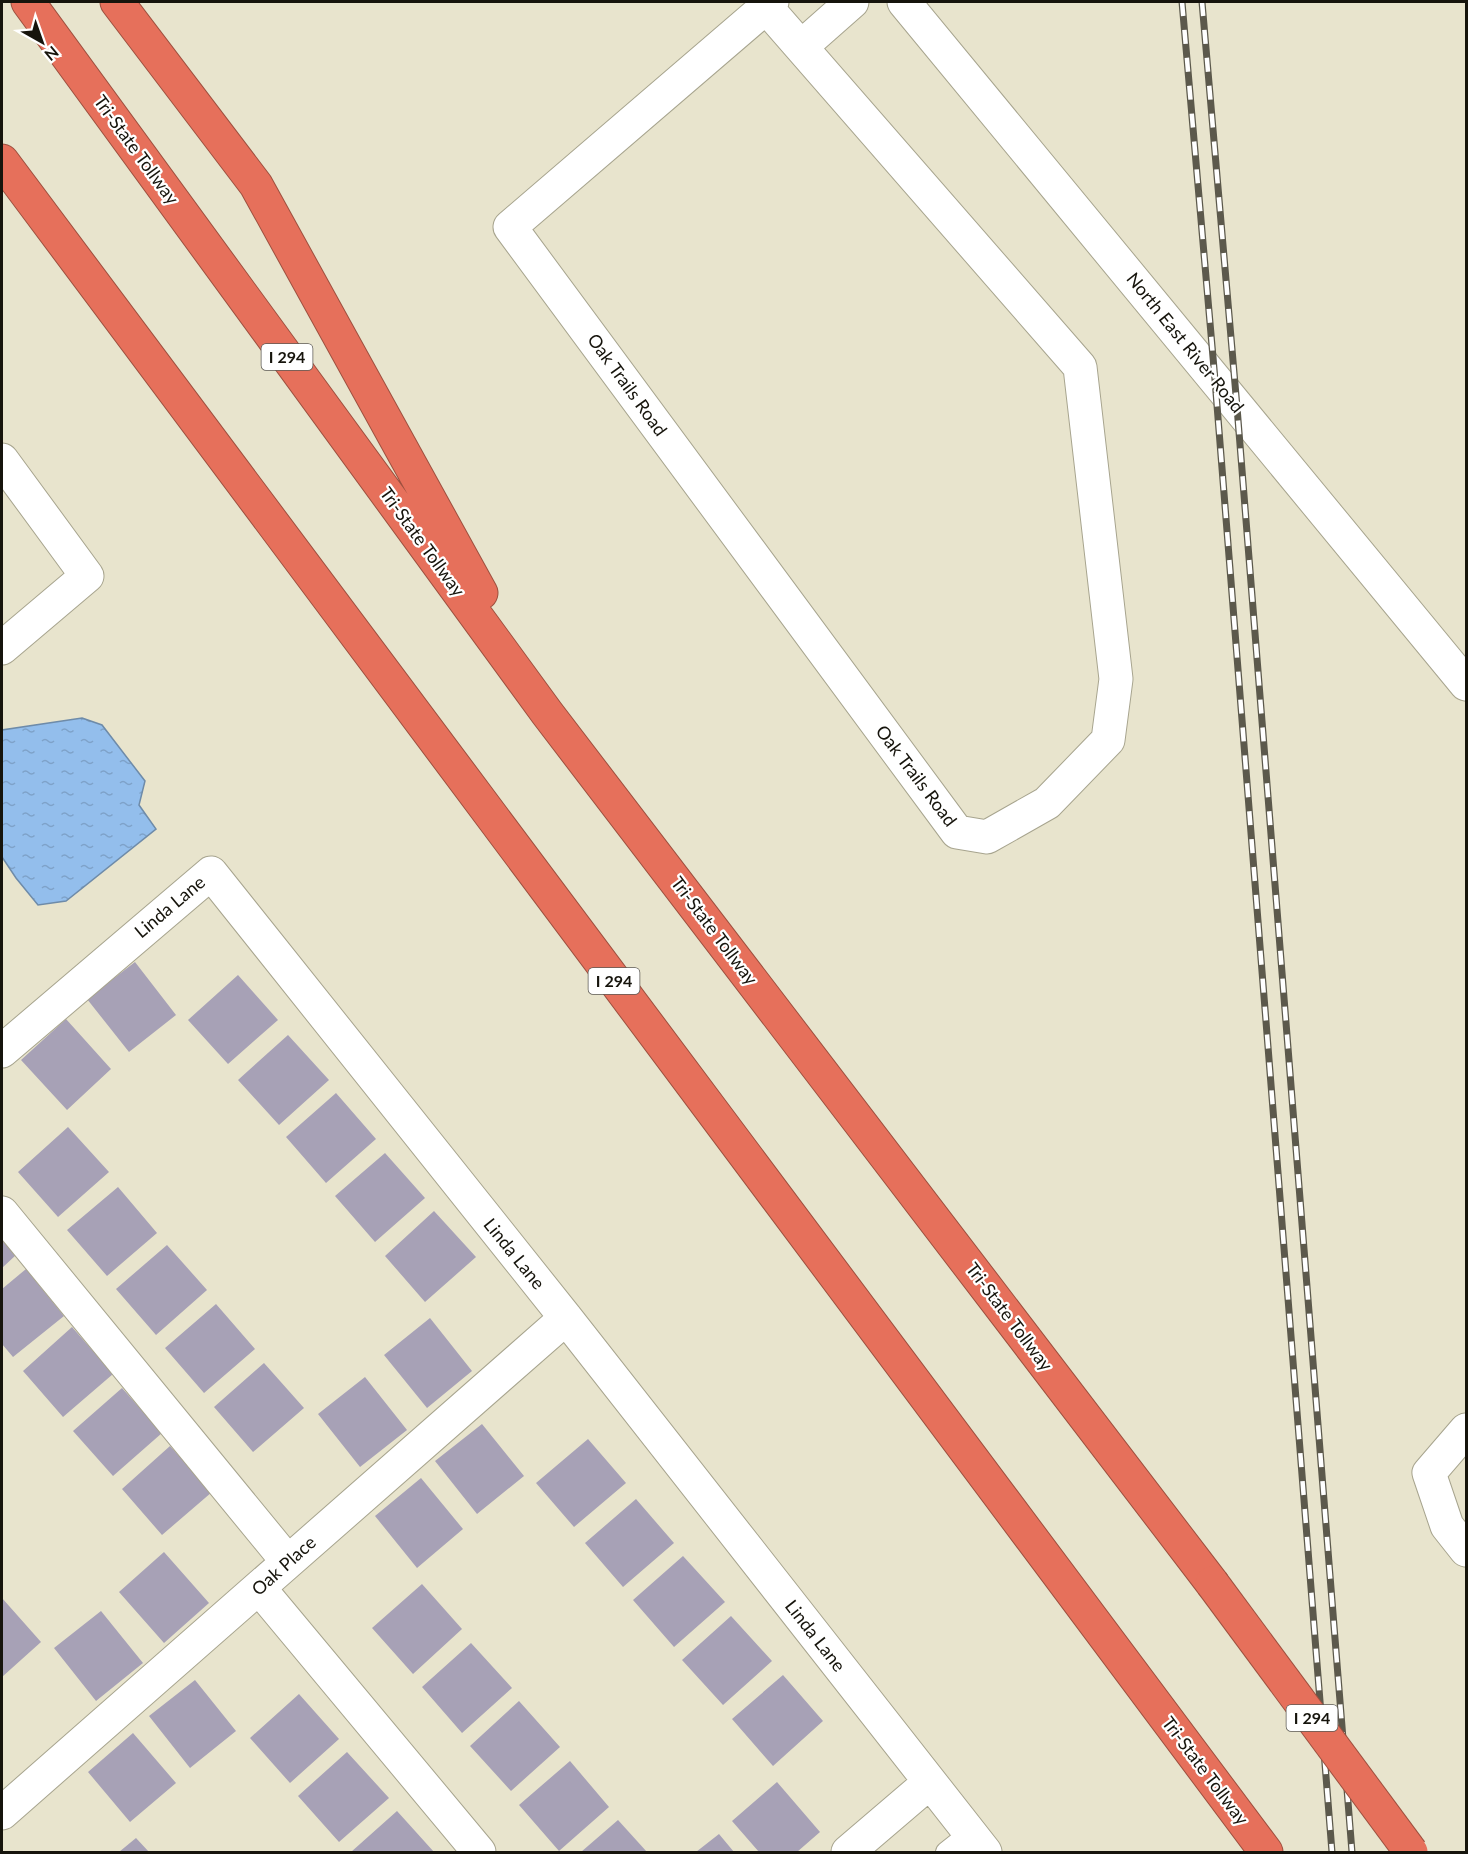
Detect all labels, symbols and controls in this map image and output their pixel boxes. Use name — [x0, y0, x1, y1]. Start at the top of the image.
north arrow — [12, 12, 72, 72]
text: N — [41, 43, 63, 65]
street label: Tri-State Tollway — [90, 90, 184, 209]
street label: North East River Road — [1122, 268, 1249, 417]
street label: Oak Trails Road — [583, 329, 672, 440]
road number: I 294 — [262, 344, 312, 370]
street label: Tri-State Tollway — [376, 482, 470, 601]
street label: Oak Trails Road — [872, 720, 962, 830]
street label: Linda Lane — [130, 870, 209, 942]
street label: Tri-State Tollway — [667, 872, 763, 990]
road number: I 294 — [588, 968, 640, 994]
street label: Linda Lane — [479, 1213, 550, 1293]
street label: Tri-State Tollway — [962, 1258, 1058, 1376]
street label: Oak Place — [247, 1531, 320, 1600]
street label: Linda Lane — [781, 1595, 851, 1676]
road number: I 294 — [1286, 1705, 1338, 1731]
street label: Tri-State Tollway — [1158, 1712, 1254, 1830]

